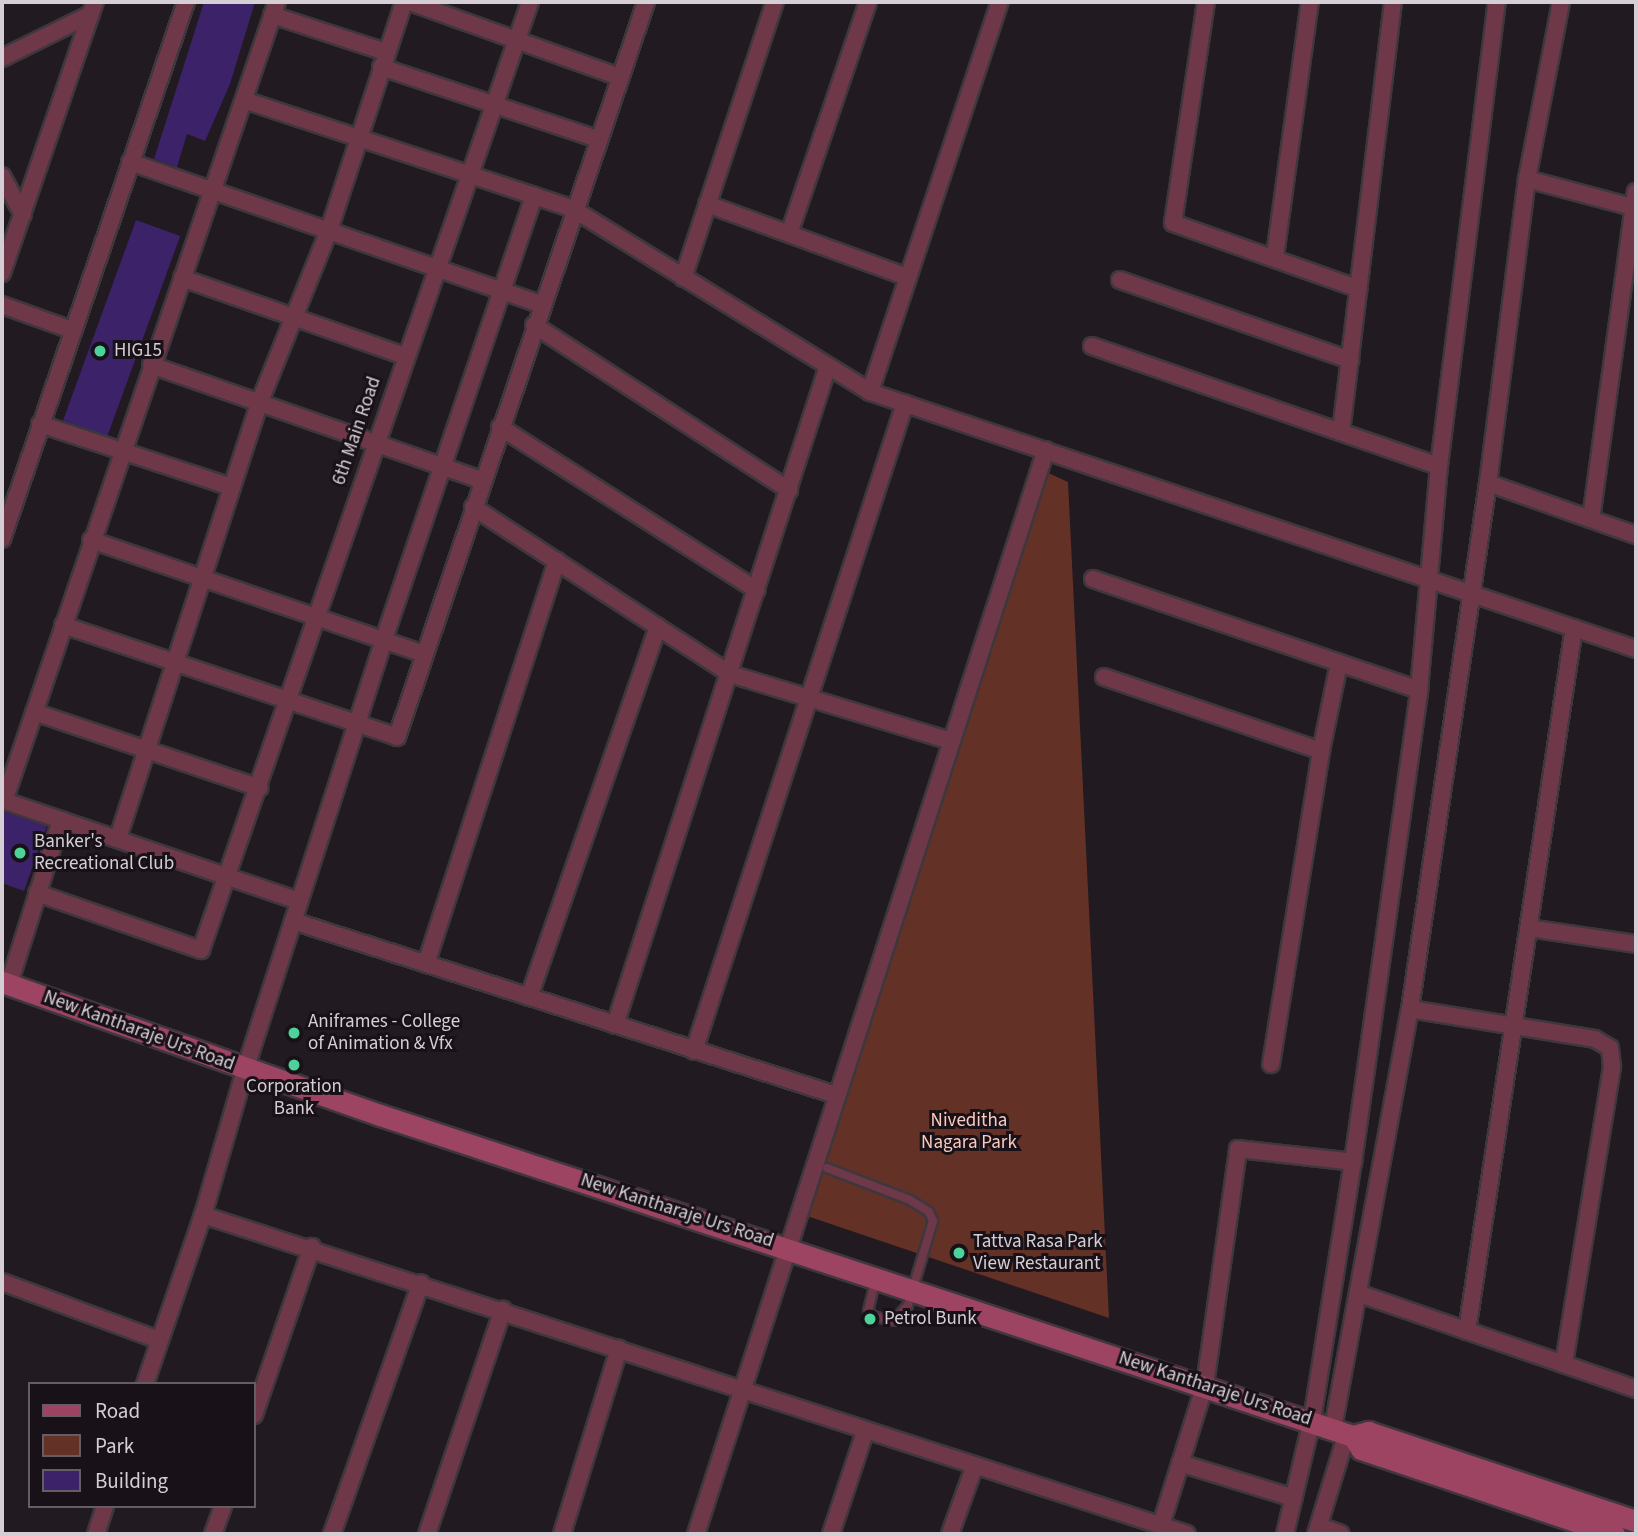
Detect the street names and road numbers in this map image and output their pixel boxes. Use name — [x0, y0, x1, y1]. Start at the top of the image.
street label: 6th Main Road — [328, 374, 386, 488]
street label: New Kantharaje Urs Road — [40, 986, 238, 1076]
street label: New Kantharaje Urs Road — [578, 1169, 776, 1253]
street label: New Kantharaje Urs Road — [1116, 1347, 1314, 1431]

